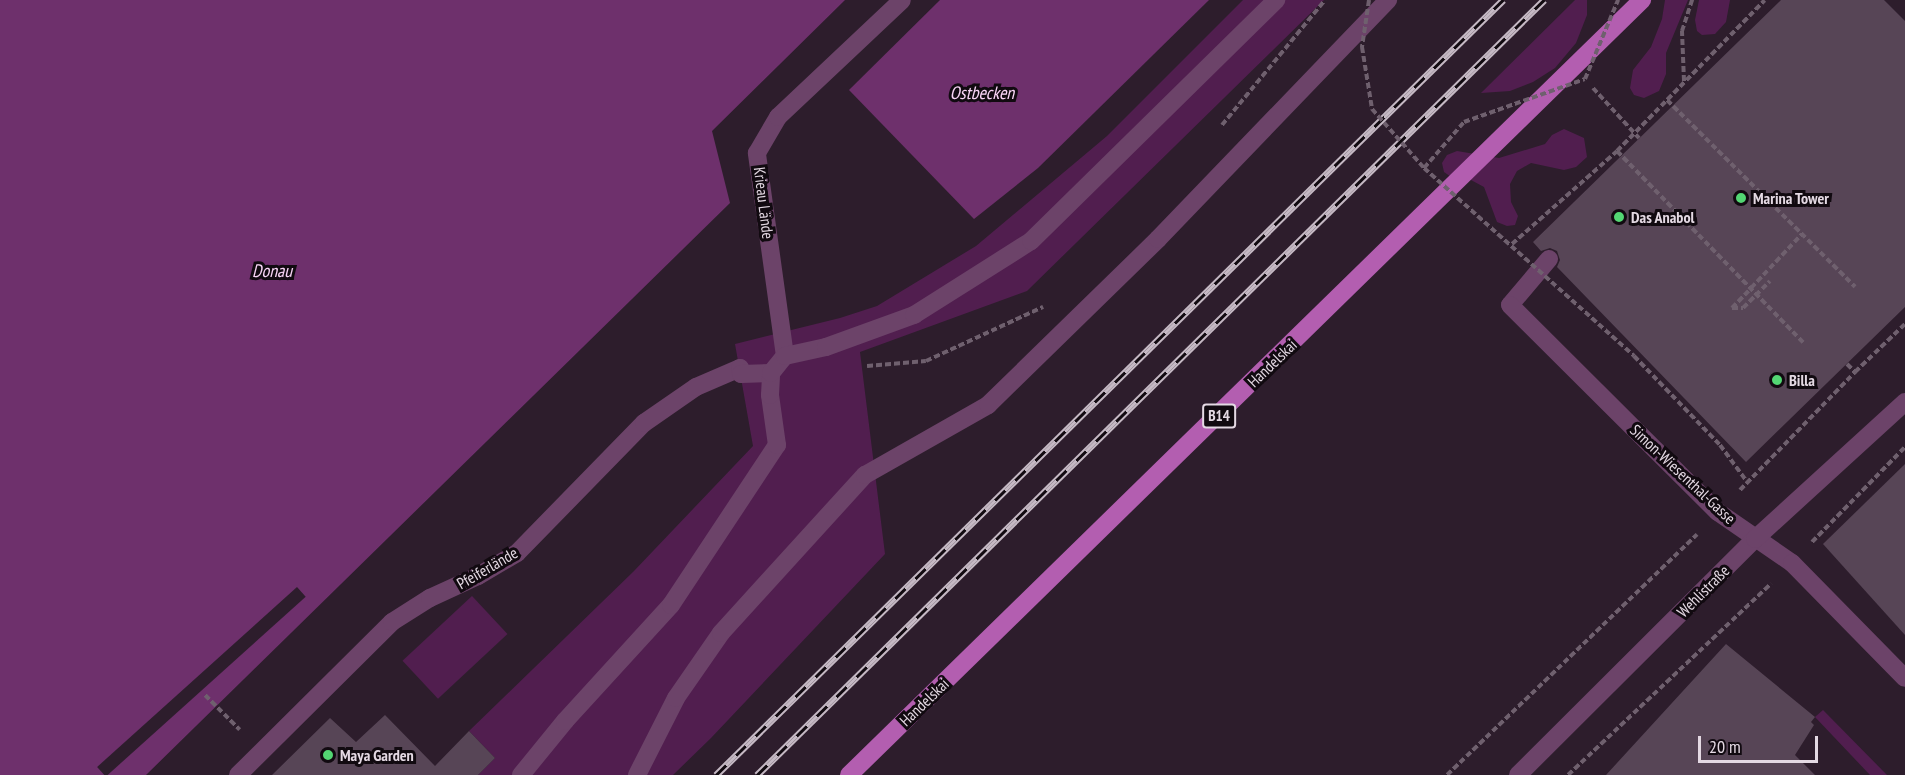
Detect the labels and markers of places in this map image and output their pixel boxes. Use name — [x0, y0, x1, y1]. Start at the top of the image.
place label: Marina Tower — [1753, 188, 1829, 208]
marker: Marina Tower — [1734, 191, 1748, 205]
place label: Das Anabol — [1631, 207, 1695, 227]
marker: Das Anabol — [1612, 210, 1626, 224]
place label: Billa — [1789, 370, 1815, 390]
marker: Billa — [1770, 373, 1784, 387]
place label: Maya Garden — [340, 745, 414, 765]
marker: Maya Garden — [321, 748, 335, 762]

